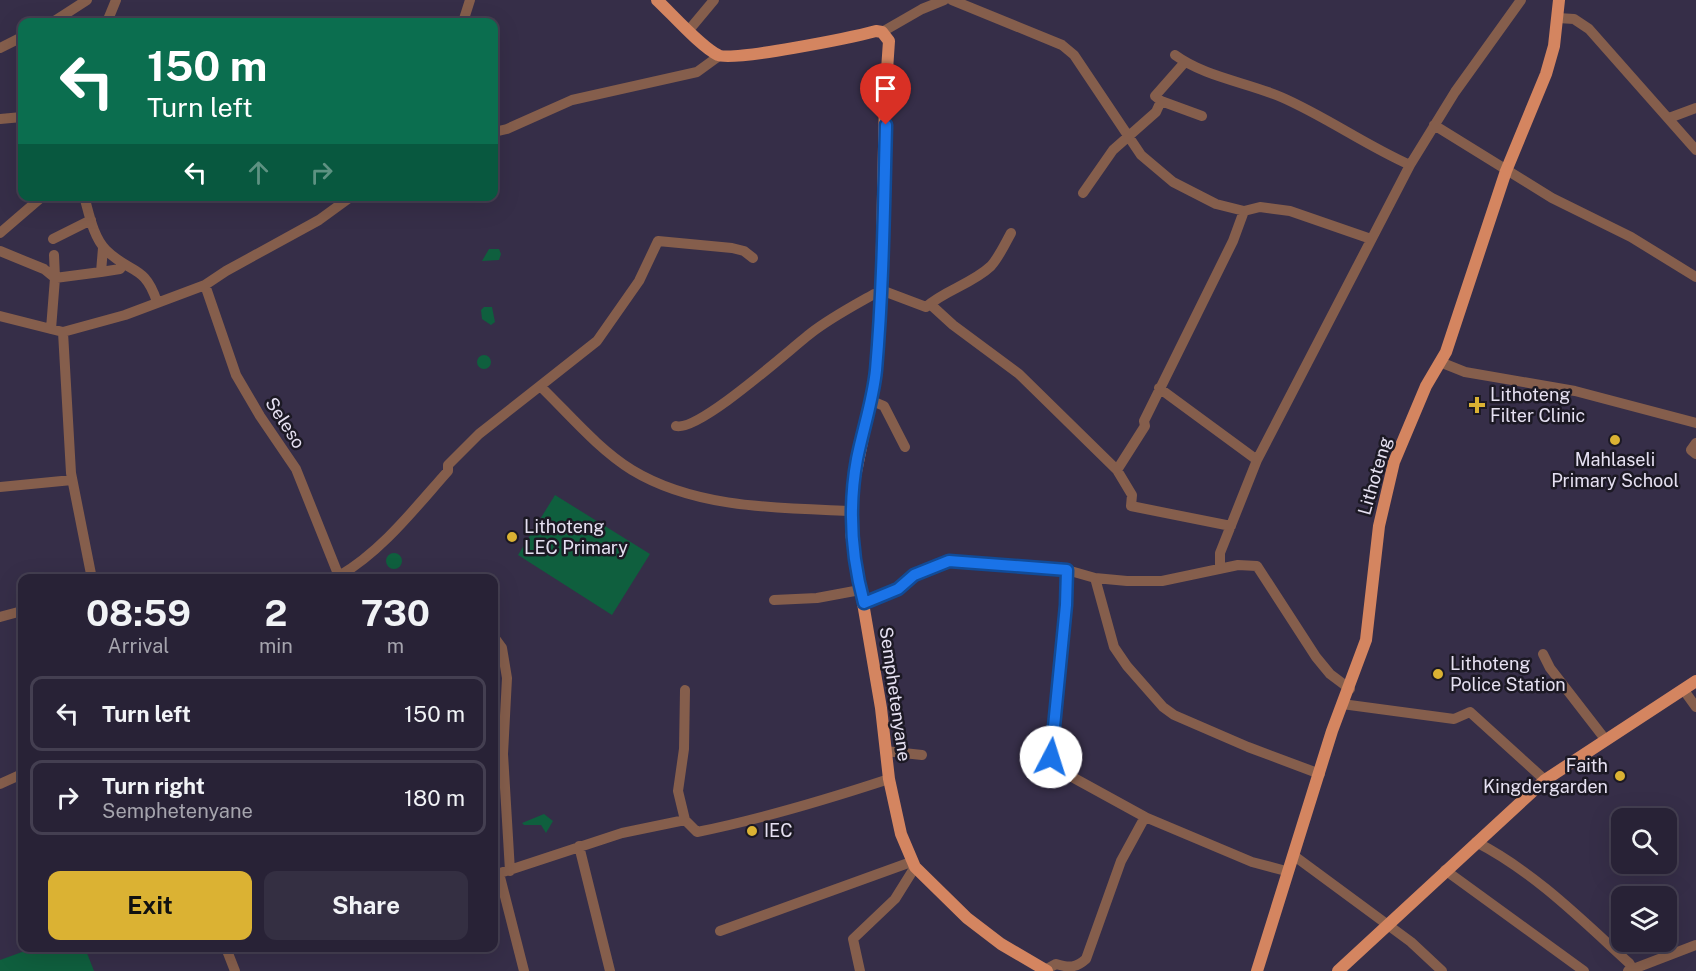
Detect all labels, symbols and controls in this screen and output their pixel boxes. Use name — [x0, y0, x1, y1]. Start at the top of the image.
text: 150 m — [147, 41, 267, 90]
icon: left — [48, 42, 126, 120]
pin — [860, 63, 911, 125]
icon: arrive — [869, 72, 902, 105]
text: Turn left — [147, 91, 253, 123]
icon: left — [179, 156, 212, 189]
icon: ahead — [242, 156, 275, 189]
icon: right — [305, 156, 338, 189]
place label: Lithoteng Filter Clinic — [1490, 384, 1585, 426]
street label: Seleso — [261, 393, 310, 452]
marker: Lithoteng Filter Clinic — [1468, 396, 1486, 414]
marker: Mahlaseli Primary School — [1608, 433, 1622, 447]
street label: Lithoteng — [1353, 434, 1396, 517]
place label: Mahlaseli Primary School — [1551, 449, 1679, 491]
place label: Lithoteng LEC Primary — [524, 516, 628, 558]
marker: Lithoteng LEC Primary — [505, 530, 519, 544]
text: 08:59 — [86, 592, 191, 634]
text: 2 — [264, 592, 287, 634]
text: 730 — [361, 592, 430, 634]
street label: Semphetenyane — [876, 625, 915, 763]
text: Arrival — [108, 634, 169, 658]
text: min — [259, 634, 293, 658]
text: m — [387, 634, 404, 658]
place label: Lithoteng Police Station — [1450, 653, 1566, 695]
marker: Lithoteng Police Station — [1431, 667, 1445, 681]
icon: left — [51, 697, 84, 730]
text: Turn left — [102, 701, 191, 727]
text: 150 m — [404, 701, 465, 727]
position arrow — [1019, 725, 1083, 789]
place label: Faith Kingdergarden — [1483, 755, 1608, 797]
marker: Faith Kingdergarden — [1613, 769, 1627, 783]
text: Turn right — [102, 773, 205, 799]
icon: right — [51, 781, 84, 814]
text: 180 m — [404, 785, 465, 811]
text: Semphetenyane — [102, 799, 253, 823]
map controls — [1611, 808, 1677, 952]
button: search — [1611, 808, 1677, 874]
place label: IEC — [764, 820, 793, 841]
marker: IEC — [745, 824, 759, 838]
button: Exit — [48, 871, 252, 940]
button: Share — [264, 871, 468, 940]
button: layers — [1611, 886, 1677, 952]

